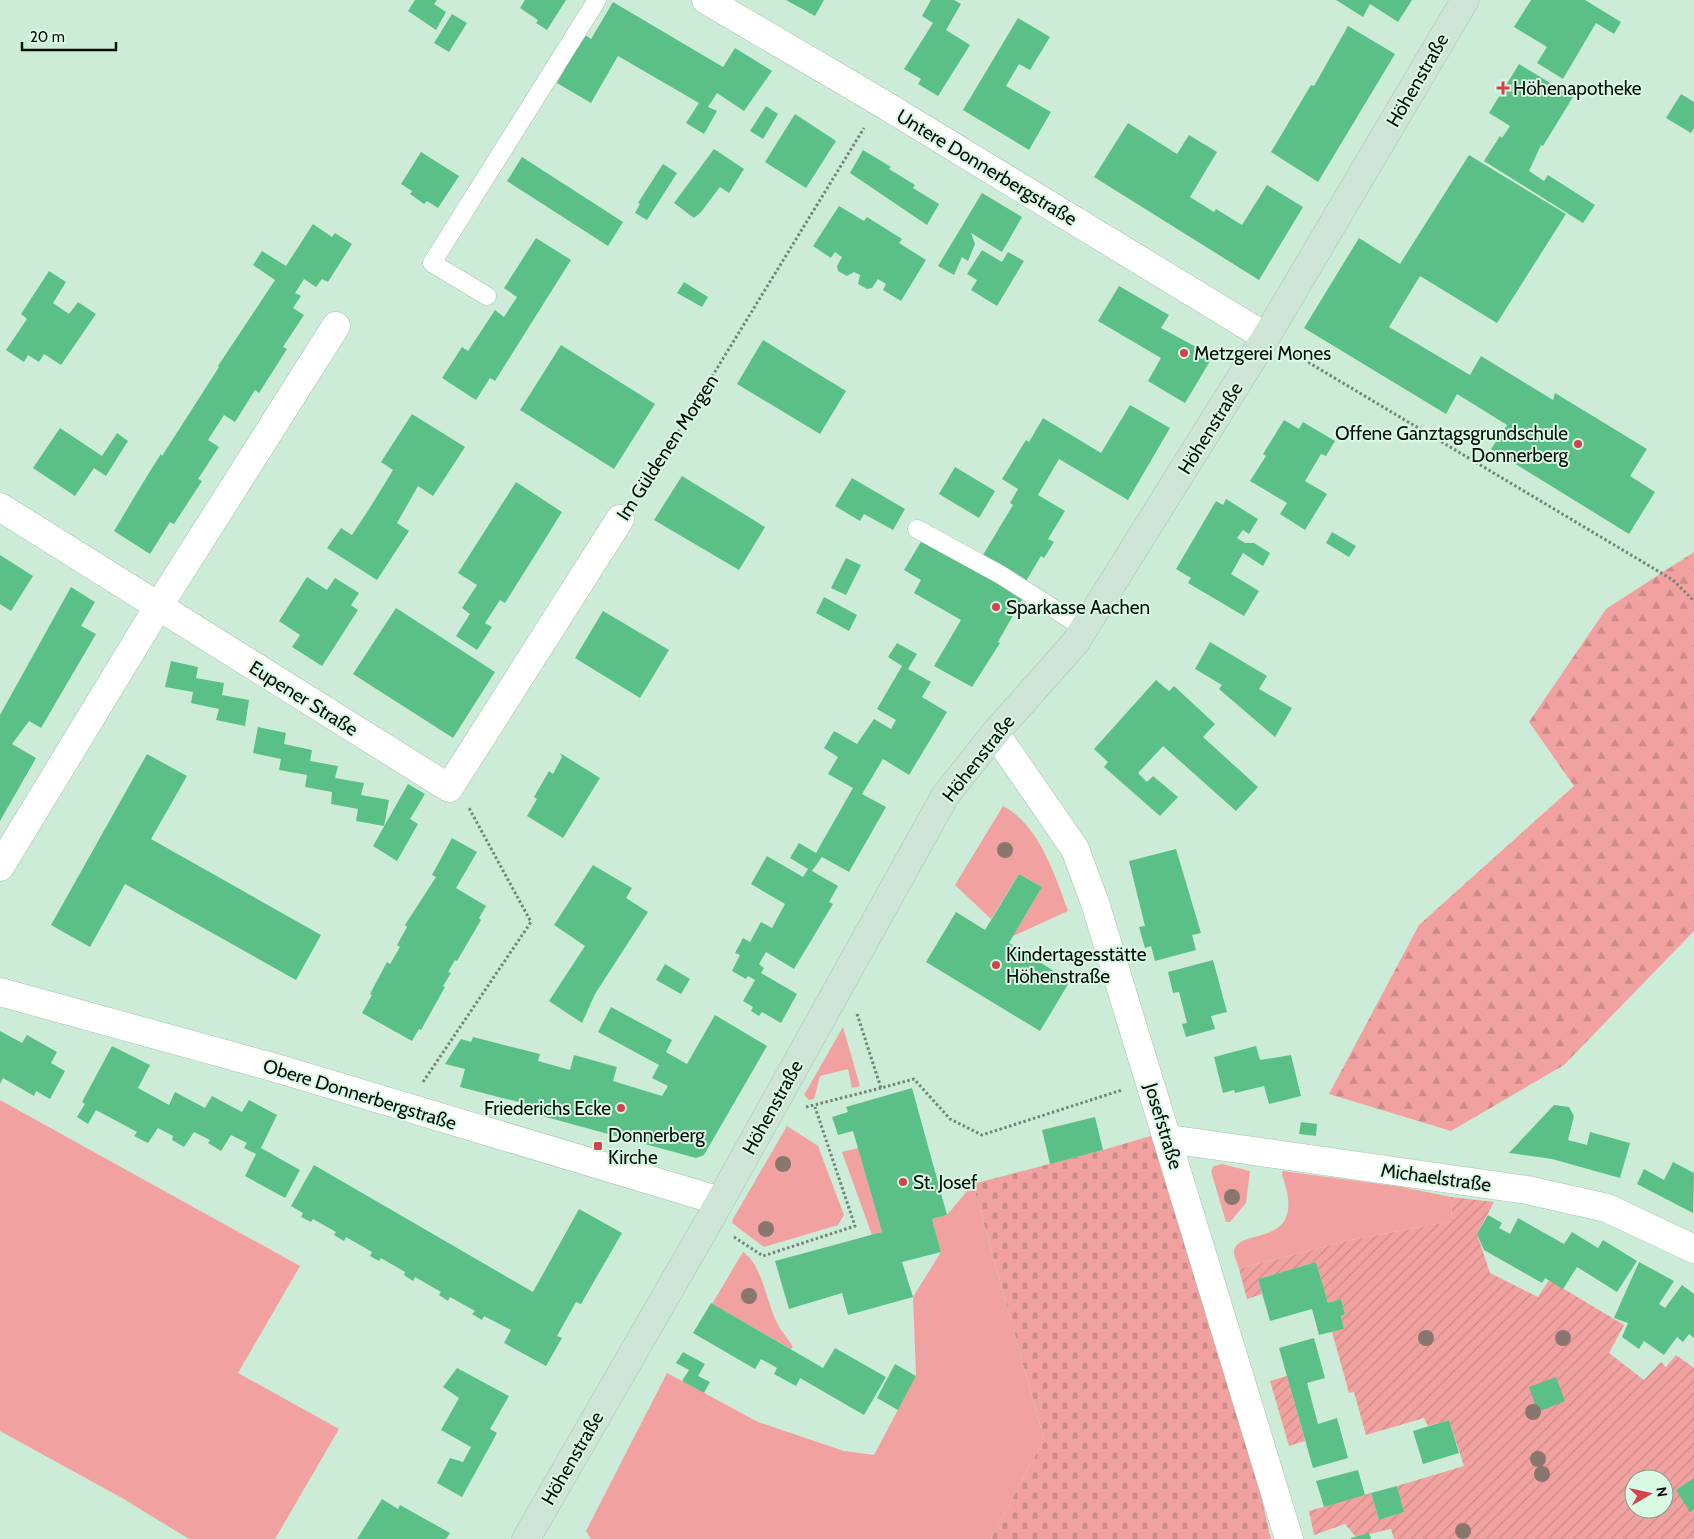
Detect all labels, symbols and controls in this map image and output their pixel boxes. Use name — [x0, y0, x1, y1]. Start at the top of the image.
scale bar — [22, 20, 116, 52]
text: 20 m — [30, 28, 65, 46]
street label: Höhenstraße — [1381, 29, 1454, 131]
place label: Höhenapotheke — [1513, 77, 1642, 100]
marker: Höhenapotheke — [1497, 82, 1509, 94]
street label: Untere Donnerbergstraße — [892, 104, 1081, 231]
place label: Metzgerei Mones — [1194, 342, 1331, 365]
marker: Metzgerei Mones — [1178, 347, 1190, 359]
street label: Im Güldenen Morgen — [612, 370, 723, 525]
street label: Höhenstraße — [1173, 378, 1248, 479]
place label: Offene Ganztagsgrundschule Donnerberg — [1335, 422, 1569, 467]
marker: Offene Ganztagsgrundschule Donnerberg — [1572, 438, 1584, 450]
place label: Sparkasse Aachen — [1006, 596, 1150, 619]
marker: Sparkasse Aachen — [990, 601, 1002, 613]
street label: Eupener Straße — [245, 656, 363, 741]
street label: Höhenstraße — [937, 710, 1020, 806]
place label: Kindertagesstätte Höhenstraße — [1006, 943, 1147, 988]
marker: Kindertagesstätte Höhenstraße — [990, 959, 1002, 971]
street label: Obere Donnerbergstraße — [260, 1054, 460, 1135]
street label: Höhenstraße — [737, 1056, 808, 1158]
street label: Josefstraße — [1139, 1079, 1188, 1172]
place label: Friederichs Ecke — [484, 1097, 611, 1120]
marker: Friederichs Ecke — [615, 1102, 627, 1114]
place label: Donnerberg Kirche — [608, 1124, 705, 1169]
marker: Donnerberg Kirche — [592, 1140, 604, 1152]
street label: Michaelstraße — [1379, 1158, 1493, 1197]
place label: St. Josef — [913, 1171, 978, 1194]
marker: St. Josef — [897, 1176, 909, 1188]
street label: Höhenstraße — [536, 1407, 609, 1509]
north arrow — [1624, 1469, 1674, 1519]
text: N — [1652, 1486, 1672, 1498]

